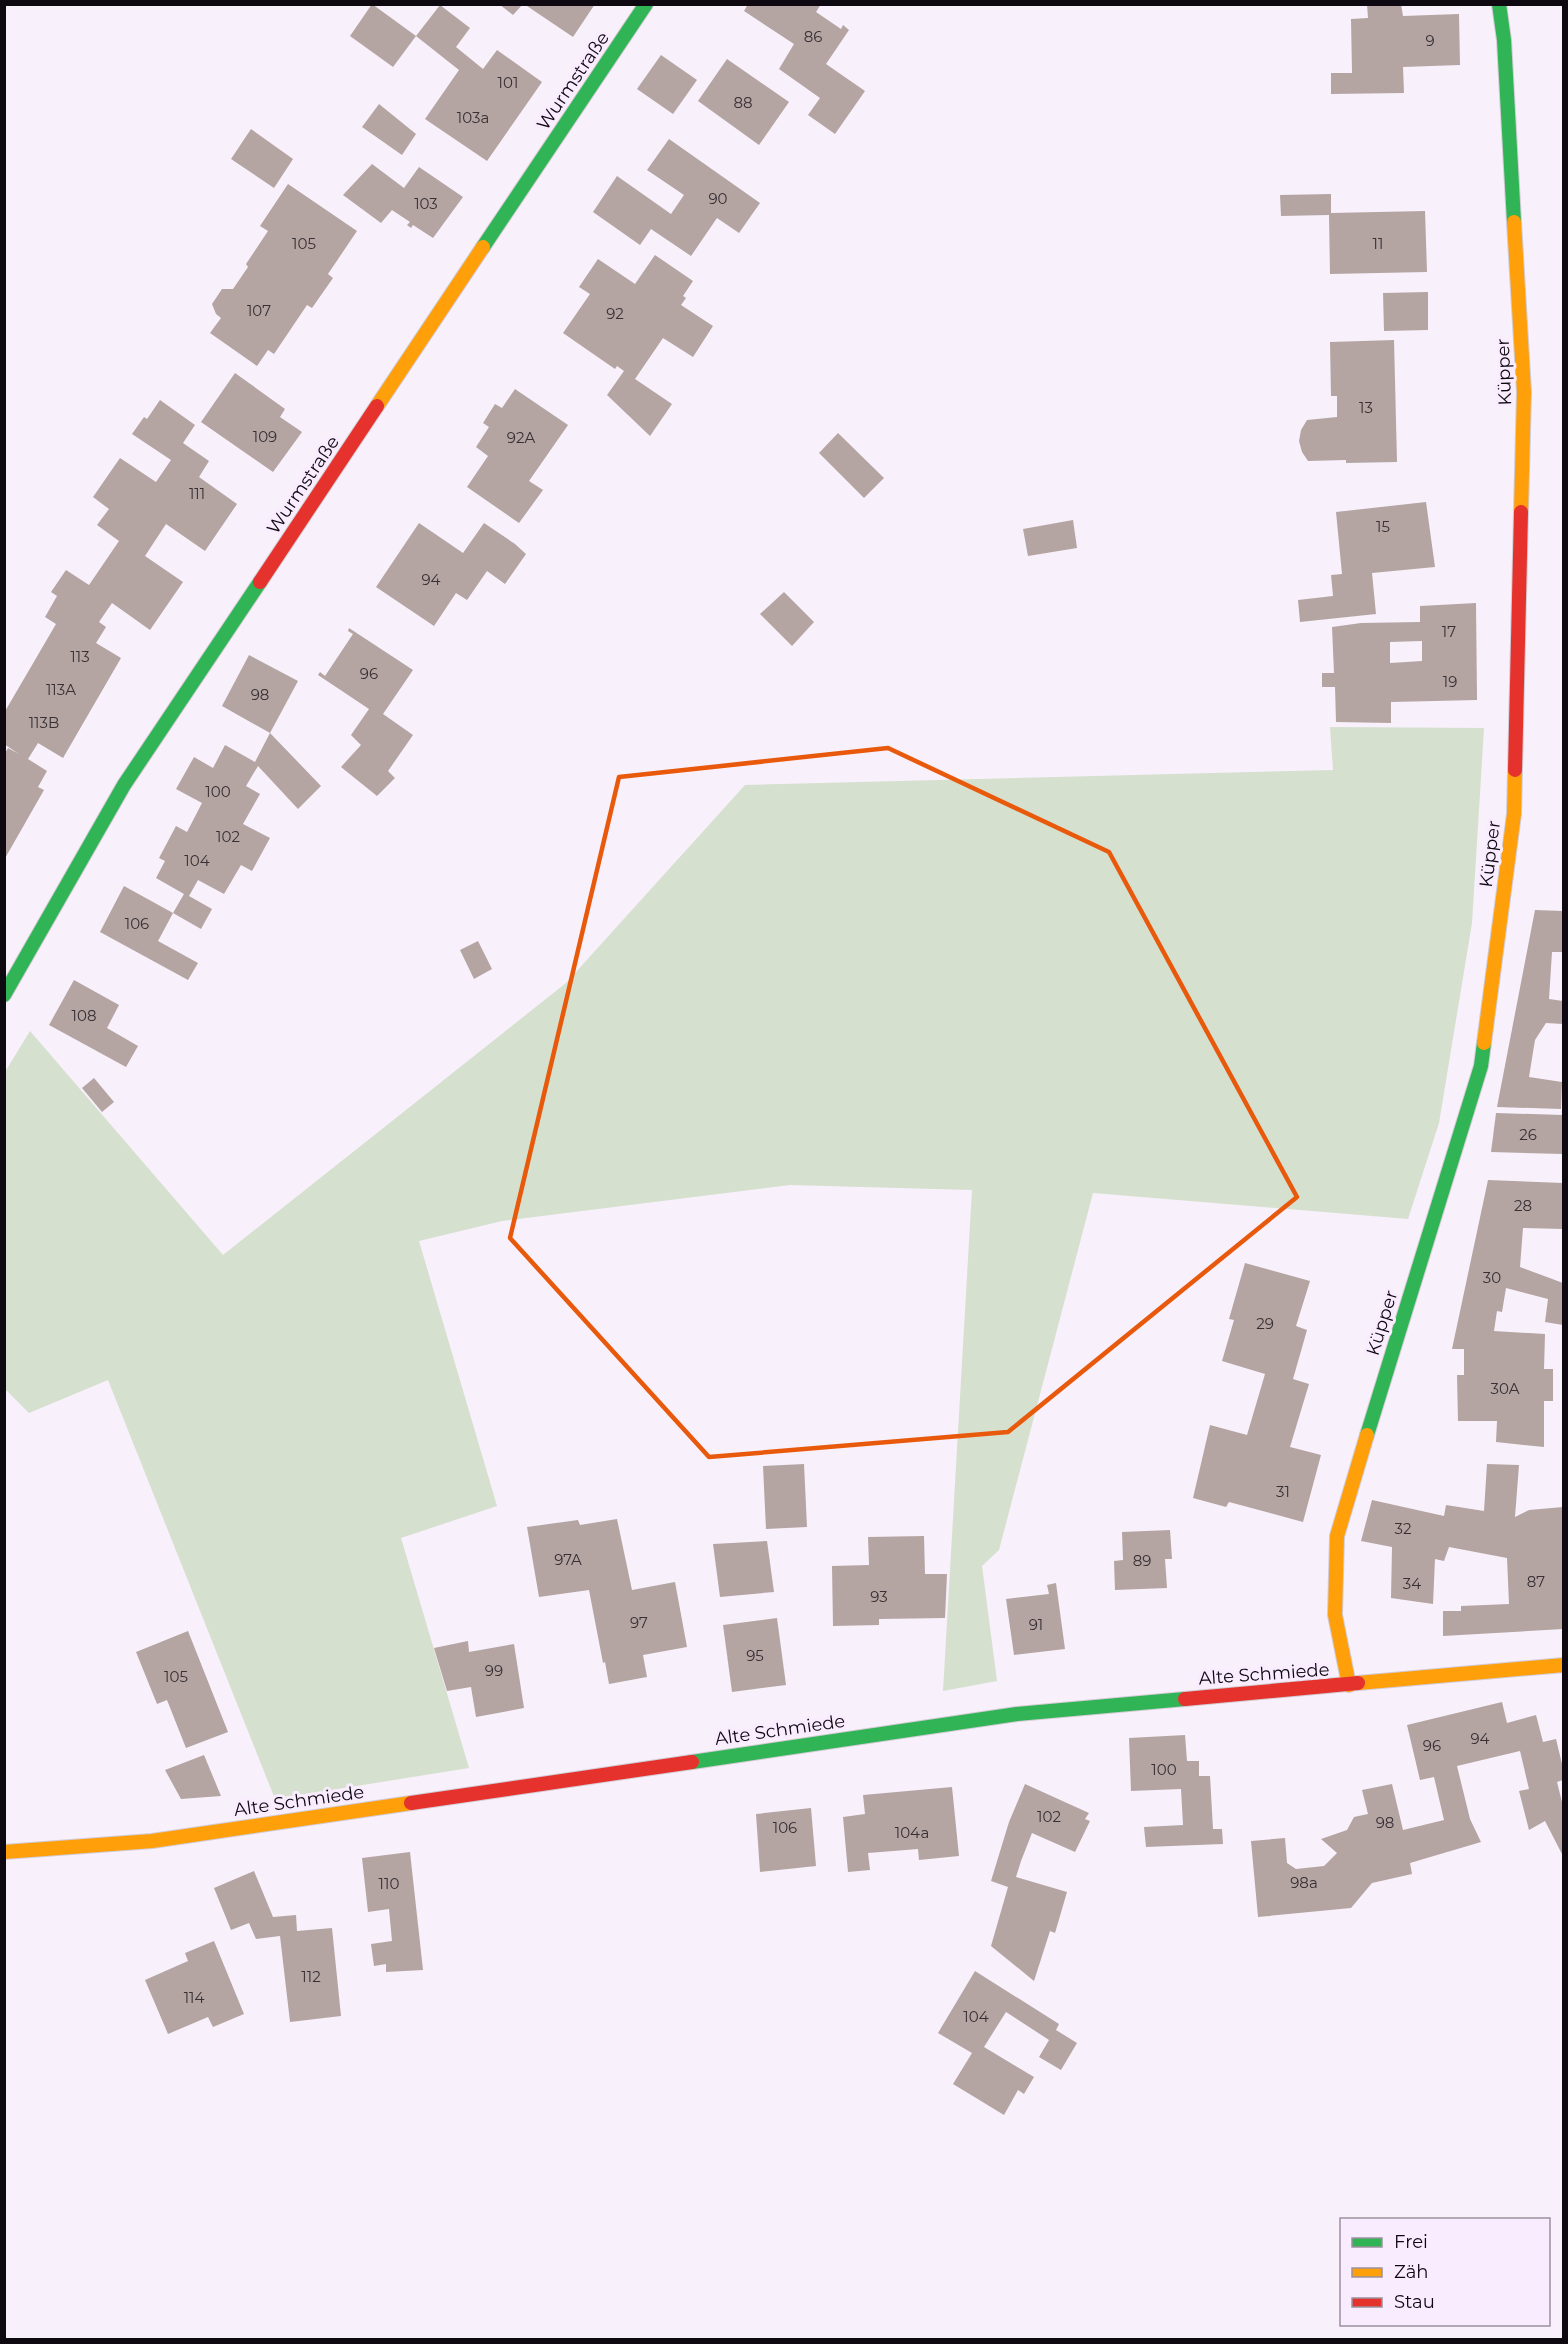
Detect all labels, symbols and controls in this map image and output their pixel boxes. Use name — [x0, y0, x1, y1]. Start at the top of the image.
house number: 86 — [804, 27, 822, 46]
street label: Wurmstraße — [532, 28, 614, 134]
house number: 9 — [1425, 31, 1435, 50]
house number: 101 — [498, 73, 518, 92]
house number: 88 — [733, 93, 753, 112]
house number: 103a — [457, 108, 489, 127]
house number: 90 — [708, 189, 728, 208]
house number: 103 — [414, 194, 438, 213]
house number: 105 — [292, 234, 316, 253]
house number: 11 — [1373, 234, 1383, 253]
house number: 107 — [247, 301, 271, 320]
house number: 92 — [606, 304, 624, 323]
street label: Küpper — [1492, 338, 1516, 406]
house number: 13 — [1359, 398, 1373, 417]
house number: 109 — [253, 427, 277, 446]
house number: 92A — [507, 428, 535, 447]
street label: Wurmstraße — [262, 432, 344, 538]
house number: 111 — [189, 484, 205, 503]
house number: 15 — [1376, 517, 1390, 536]
house number: 94 — [421, 570, 441, 589]
house number: 17 — [1442, 622, 1456, 641]
house number: 113 — [70, 647, 90, 666]
house number: 96 — [360, 664, 378, 683]
house number: 19 — [1443, 672, 1457, 691]
house number: 113A — [46, 680, 76, 699]
house number: 98 — [251, 685, 269, 704]
house number: 113B — [29, 713, 59, 732]
house number: 100 — [205, 782, 231, 801]
street label: Küpper — [1475, 819, 1505, 889]
house number: 102 — [216, 827, 240, 846]
house number: 104 — [184, 851, 210, 870]
house number: 106 — [125, 914, 149, 933]
house number: 108 — [72, 1006, 96, 1025]
house number: 26 — [1519, 1125, 1537, 1144]
house number: 28 — [1514, 1196, 1532, 1215]
house number: 30 — [1483, 1268, 1501, 1287]
street label: Küpper — [1362, 1288, 1402, 1358]
house number: 29 — [1256, 1314, 1274, 1333]
house number: 30A — [1490, 1379, 1520, 1398]
house number: 31 — [1276, 1482, 1290, 1501]
house number: 32 — [1395, 1519, 1411, 1538]
house number: 97A — [554, 1550, 582, 1569]
house number: 89 — [1133, 1551, 1151, 1570]
house number: 87 — [1527, 1572, 1545, 1591]
house number: 34 — [1403, 1574, 1421, 1593]
house number: 93 — [870, 1587, 888, 1606]
house number: 97 — [630, 1613, 648, 1632]
house number: 91 — [1029, 1615, 1043, 1634]
house number: 95 — [746, 1646, 764, 1665]
street label: Alte Schmiede — [1198, 1658, 1330, 1690]
house number: 99 — [485, 1661, 503, 1680]
house number: 105 — [164, 1667, 188, 1686]
street label: Alte Schmiede — [713, 1710, 847, 1750]
house number: 94 — [1470, 1729, 1490, 1748]
house number: 96 — [1423, 1736, 1441, 1755]
house number: 100 — [1151, 1760, 1177, 1779]
street label: Alte Schmiede — [232, 1781, 366, 1821]
house number: 102 — [1037, 1807, 1061, 1826]
house number: 98 — [1376, 1813, 1394, 1832]
house number: 106 — [773, 1818, 797, 1837]
house number: 104a — [895, 1823, 929, 1842]
house number: 98a — [1290, 1873, 1318, 1892]
house number: 110 — [379, 1874, 399, 1893]
house number: 112 — [301, 1967, 321, 1986]
house number: 114 — [184, 1988, 204, 2007]
house number: 104 — [963, 2007, 989, 2026]
legend — [1340, 2218, 1550, 2326]
text: Frei — [1394, 2231, 1428, 2253]
text: Zäh — [1394, 2261, 1429, 2283]
text: Stau — [1394, 2291, 1435, 2313]

